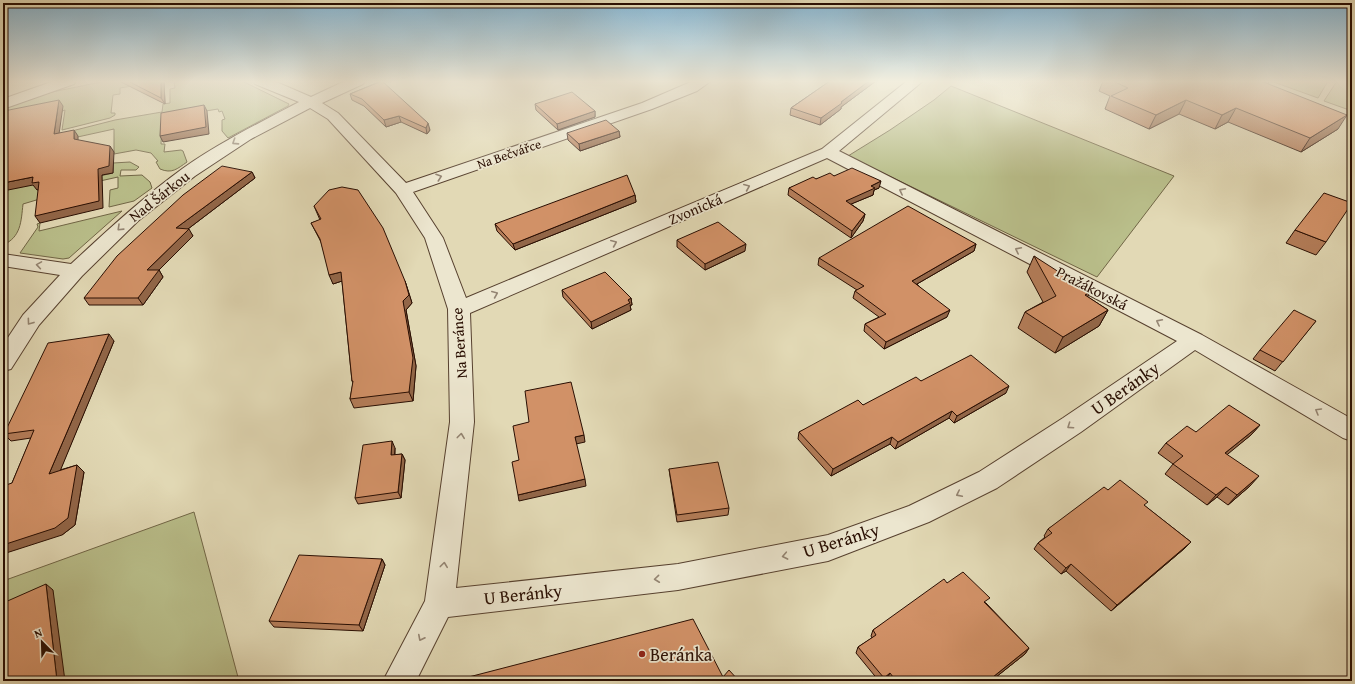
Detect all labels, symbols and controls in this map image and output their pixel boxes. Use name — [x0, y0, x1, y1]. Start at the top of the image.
street label: Na Bečvářce — [474, 134, 544, 174]
one-way arrow — [232, 137, 239, 145]
street label: Nad Šárkou — [124, 165, 194, 226]
one-way arrow — [436, 174, 443, 182]
one-way arrow — [743, 183, 750, 191]
street label: Zvonická — [665, 188, 725, 230]
one-way arrow — [899, 188, 907, 195]
one-way arrow — [117, 223, 125, 231]
one-way arrow — [610, 240, 618, 248]
one-way arrow — [1015, 247, 1022, 255]
one-way arrow — [36, 261, 42, 270]
street label: Pražákovská — [1053, 261, 1131, 315]
one-way arrow — [490, 291, 498, 299]
street label: Na Beránce — [446, 307, 472, 379]
one-way arrow — [27, 318, 35, 325]
one-way arrow — [1156, 319, 1163, 327]
street label: U Beránky — [1085, 354, 1165, 422]
one-way arrow — [1315, 409, 1322, 416]
one-way arrow — [1067, 421, 1074, 429]
one-way arrow — [456, 433, 465, 439]
one-way arrow — [956, 489, 963, 497]
street label: U Beránky — [799, 516, 883, 564]
one-way arrow — [782, 552, 788, 560]
one-way arrow — [439, 562, 448, 568]
one-way arrow — [654, 575, 660, 584]
street label: U Beránky — [482, 576, 564, 612]
north arrow — [22, 622, 62, 662]
text: N — [32, 624, 45, 642]
one-way arrow — [418, 634, 426, 642]
place label: Beránka — [650, 641, 713, 668]
marker: Beránka — [637, 649, 647, 659]

